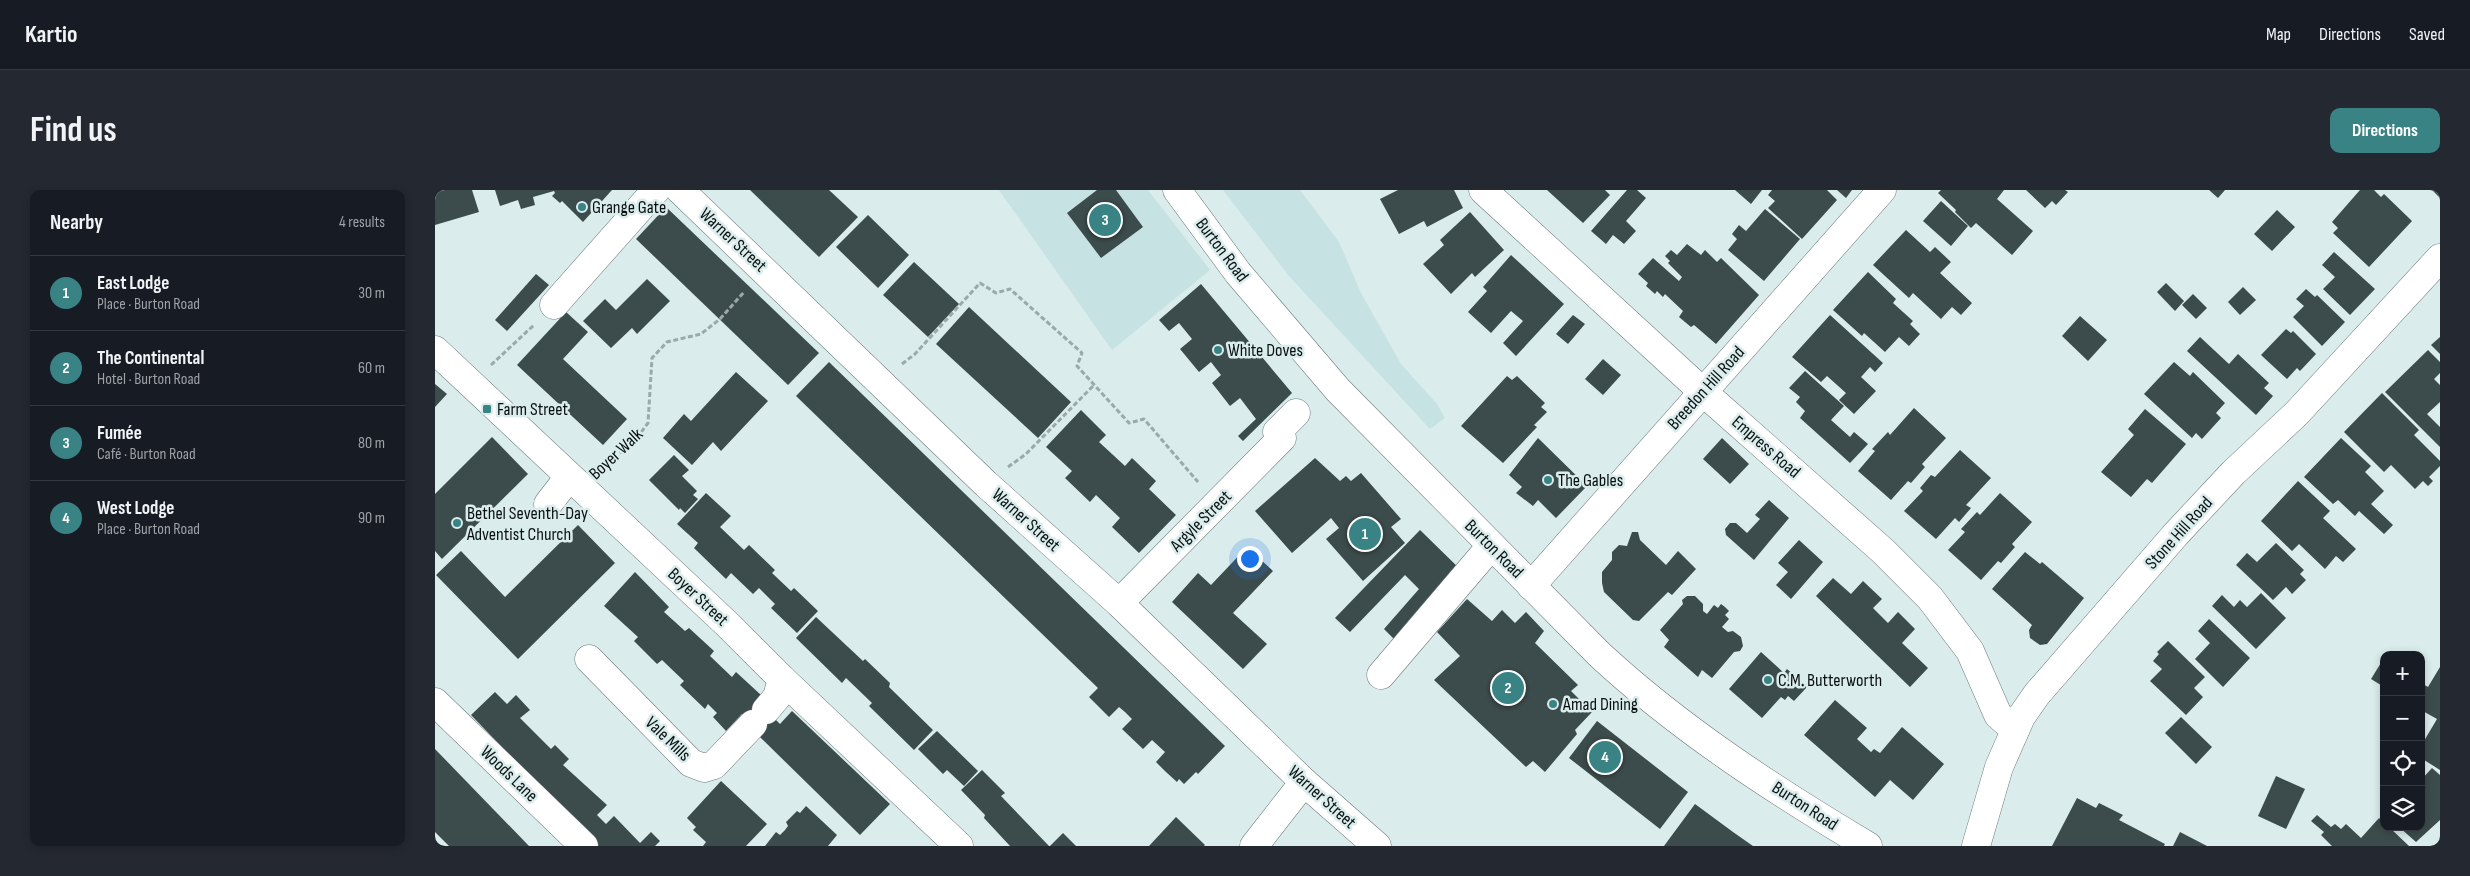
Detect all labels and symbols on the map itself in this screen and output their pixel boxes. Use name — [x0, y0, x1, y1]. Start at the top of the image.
place label: Grange Gate — [592, 197, 666, 218]
marker: Grange Gate — [576, 201, 588, 213]
pin: 3 — [1089, 201, 1121, 239]
street label: Warner Street — [695, 204, 771, 277]
street label: Burton Road — [1191, 214, 1253, 286]
place label: White Doves — [1228, 340, 1303, 361]
street label: Breedon Hill Road — [1663, 342, 1749, 434]
marker: White Doves — [1212, 344, 1224, 356]
place label: Farm Street — [497, 399, 569, 420]
marker: Farm Street — [481, 403, 493, 415]
street label: Empress Road — [1727, 411, 1805, 483]
street label: Boyer Walk — [585, 424, 647, 484]
place label: The Gables — [1558, 470, 1623, 491]
marker: The Gables — [1542, 474, 1554, 486]
street label: Warner Street — [988, 484, 1065, 556]
street label: Argyle Street — [1165, 486, 1236, 557]
street label: Stone Hill Road — [2141, 492, 2217, 574]
place label: Bethel Seventh-Day Adventist Church — [466, 503, 588, 545]
pin: 1 — [1349, 515, 1381, 553]
street label: Burton Road — [1460, 515, 1528, 583]
marker: Bethel Seventh-Day Adventist Church — [451, 517, 463, 529]
your location — [1237, 546, 1263, 572]
street label: Boyer Street — [663, 564, 733, 631]
pin: 2 — [1492, 669, 1524, 707]
place label: C.M. Butterworth — [1778, 670, 1882, 691]
marker: C.M. Butterworth — [1762, 674, 1774, 686]
place label: Amad Dining — [1562, 694, 1638, 715]
marker: Amad Dining — [1547, 698, 1559, 710]
street label: Vale Mills — [641, 712, 695, 766]
pin: 4 — [1589, 738, 1621, 776]
street label: Woods Lane — [476, 742, 542, 806]
street label: Warner Street — [1284, 761, 1361, 833]
street label: Burton Road — [1768, 777, 1842, 835]

